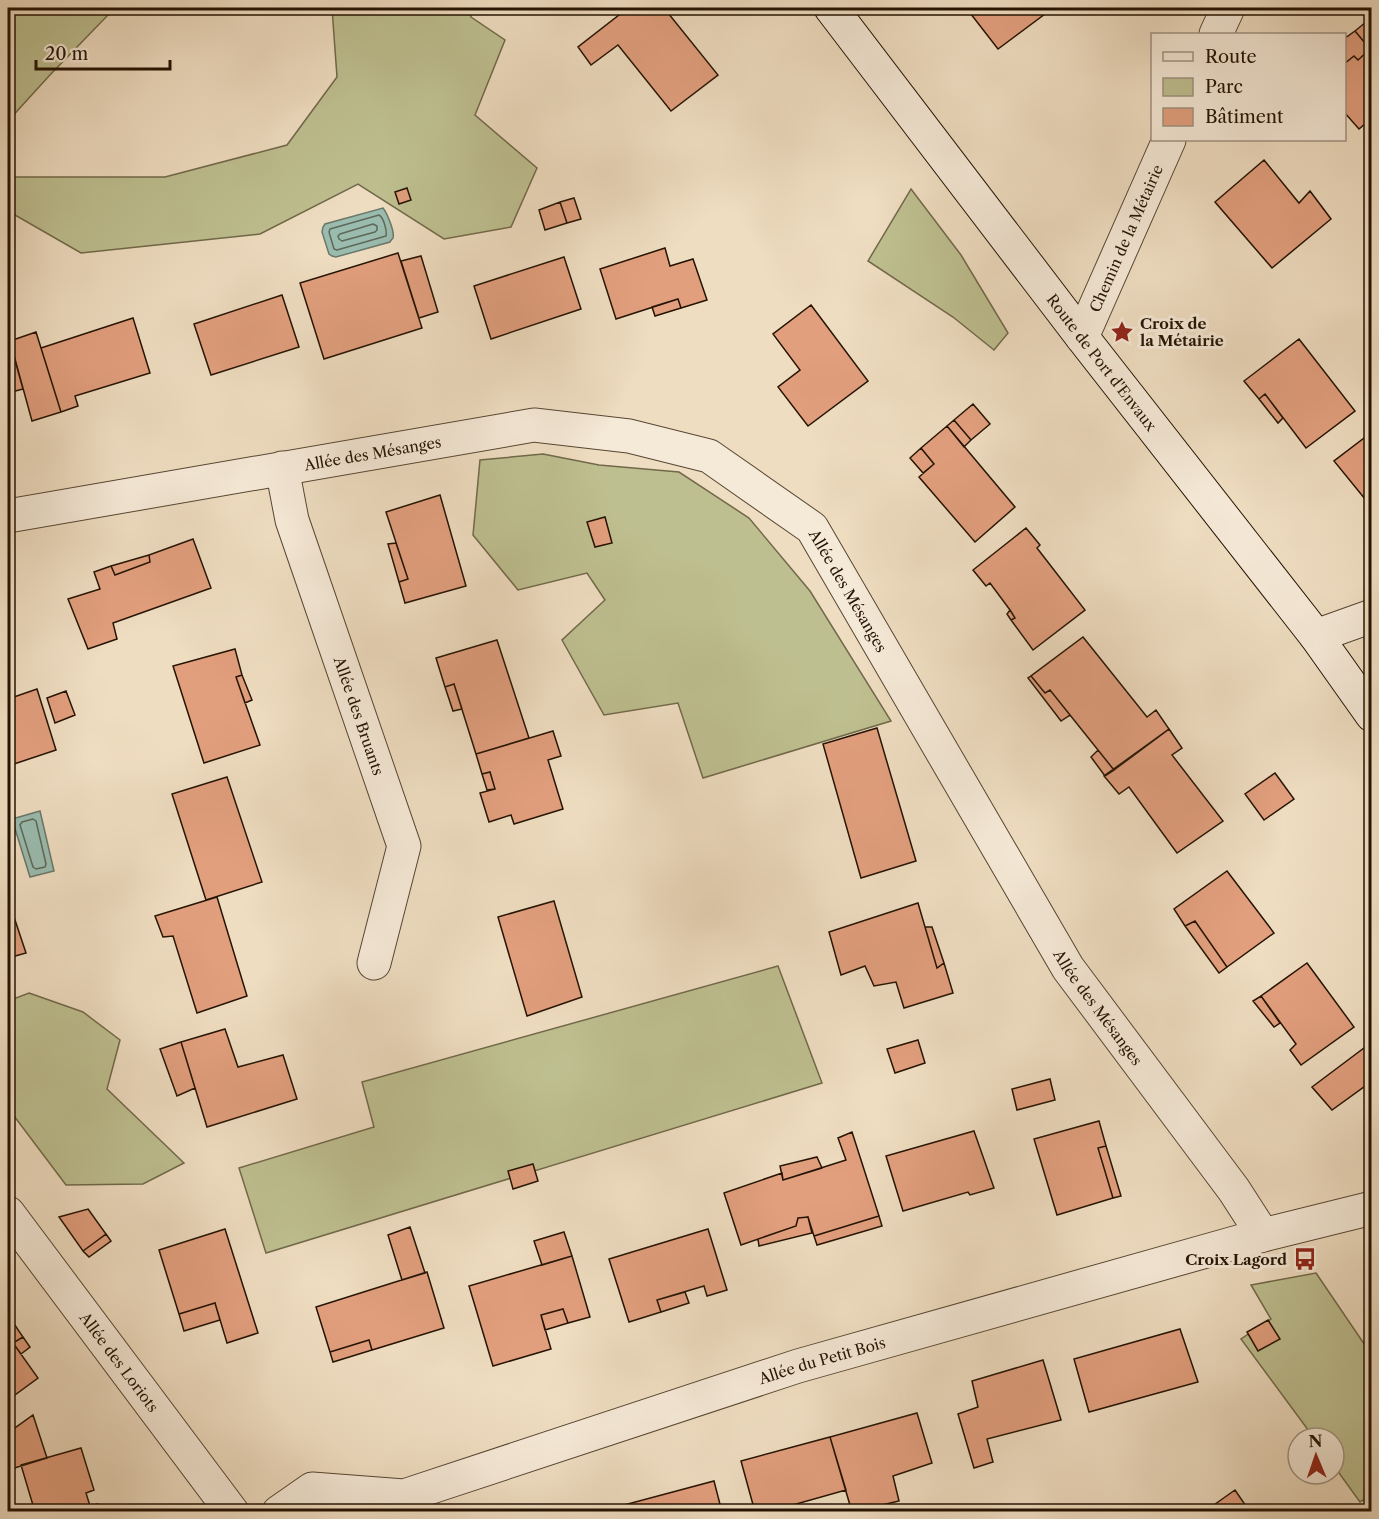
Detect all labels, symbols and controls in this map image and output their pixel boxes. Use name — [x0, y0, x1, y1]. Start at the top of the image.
scale bar — [36, 33, 170, 71]
legend — [1151, 33, 1346, 141]
text: 20 m — [45, 43, 89, 65]
text: Route — [1205, 46, 1257, 68]
text: Parc — [1205, 76, 1243, 98]
text: Bâtiment — [1205, 106, 1284, 128]
street label: Chemin de la Métairie — [1085, 161, 1167, 315]
street label: Route de Port d'Envaux — [1043, 290, 1161, 435]
place label: Croix de la Métairie — [1140, 314, 1224, 350]
place icon: Croix de la Métairie — [1109, 319, 1135, 345]
street label: Allée des Mésanges — [302, 432, 443, 474]
street label: Allée des Mésanges — [805, 525, 892, 655]
street label: Allée des Bruants — [330, 653, 388, 778]
street label: Allée des Mésanges — [1049, 945, 1147, 1069]
bus stop icon: Croix Lagord — [1292, 1246, 1318, 1272]
place label: Croix Lagord — [1185, 1250, 1287, 1269]
street label: Allée des Loriots — [75, 1307, 163, 1416]
street label: Allée du Petit Bois — [755, 1332, 887, 1388]
north arrow — [1286, 1426, 1346, 1486]
text: N — [1308, 1431, 1323, 1451]

